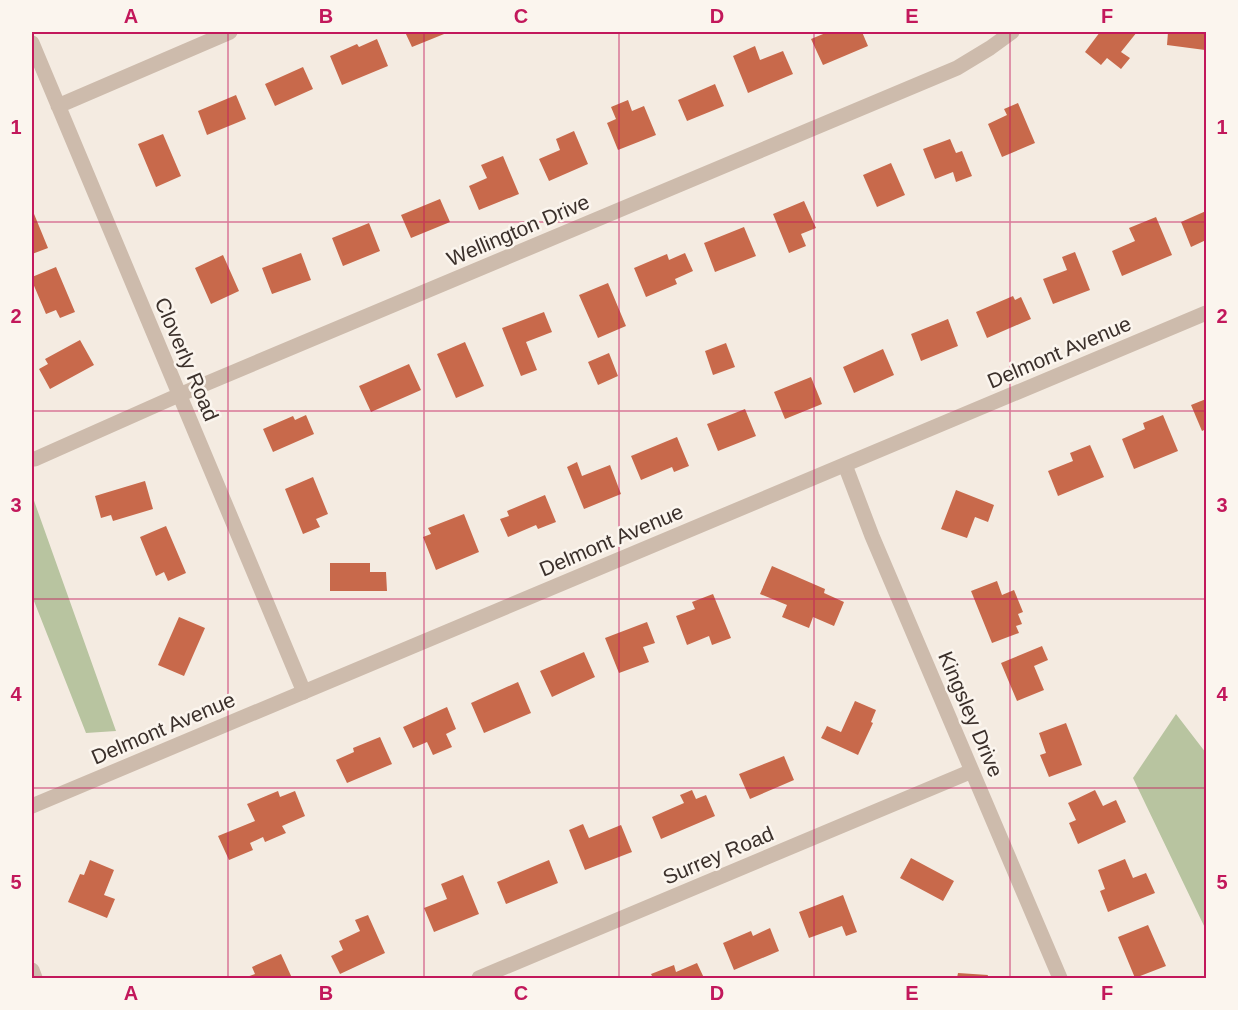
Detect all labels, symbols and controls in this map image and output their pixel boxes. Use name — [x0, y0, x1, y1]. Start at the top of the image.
text: A — [124, 5, 138, 27]
text: B — [319, 5, 333, 27]
text: C — [514, 5, 528, 27]
text: D — [710, 5, 724, 27]
text: E — [905, 5, 919, 27]
text: F — [1101, 5, 1113, 27]
text: 1 — [10, 116, 22, 138]
text: 1 — [1216, 116, 1228, 138]
street label: Wellington Drive — [443, 190, 593, 270]
street label: Cloverly Road — [151, 294, 223, 424]
text: 2 — [10, 305, 22, 327]
text: 2 — [1216, 305, 1228, 327]
street label: Delmont Avenue — [984, 311, 1134, 393]
text: 3 — [10, 494, 22, 516]
text: 3 — [1216, 494, 1228, 516]
street label: Delmont Avenue — [536, 499, 686, 581]
street label: Kingsley Drive — [934, 648, 1008, 780]
text: 4 — [10, 683, 22, 705]
text: 4 — [1216, 683, 1228, 705]
street label: Delmont Avenue — [88, 687, 238, 769]
street label: Surrey Road — [659, 821, 777, 889]
text: 5 — [10, 871, 22, 893]
text: 5 — [1216, 871, 1228, 893]
text: A — [124, 982, 138, 1004]
text: B — [319, 982, 333, 1004]
text: C — [514, 982, 528, 1004]
text: D — [710, 982, 724, 1004]
text: E — [905, 982, 919, 1004]
text: F — [1101, 982, 1113, 1004]

